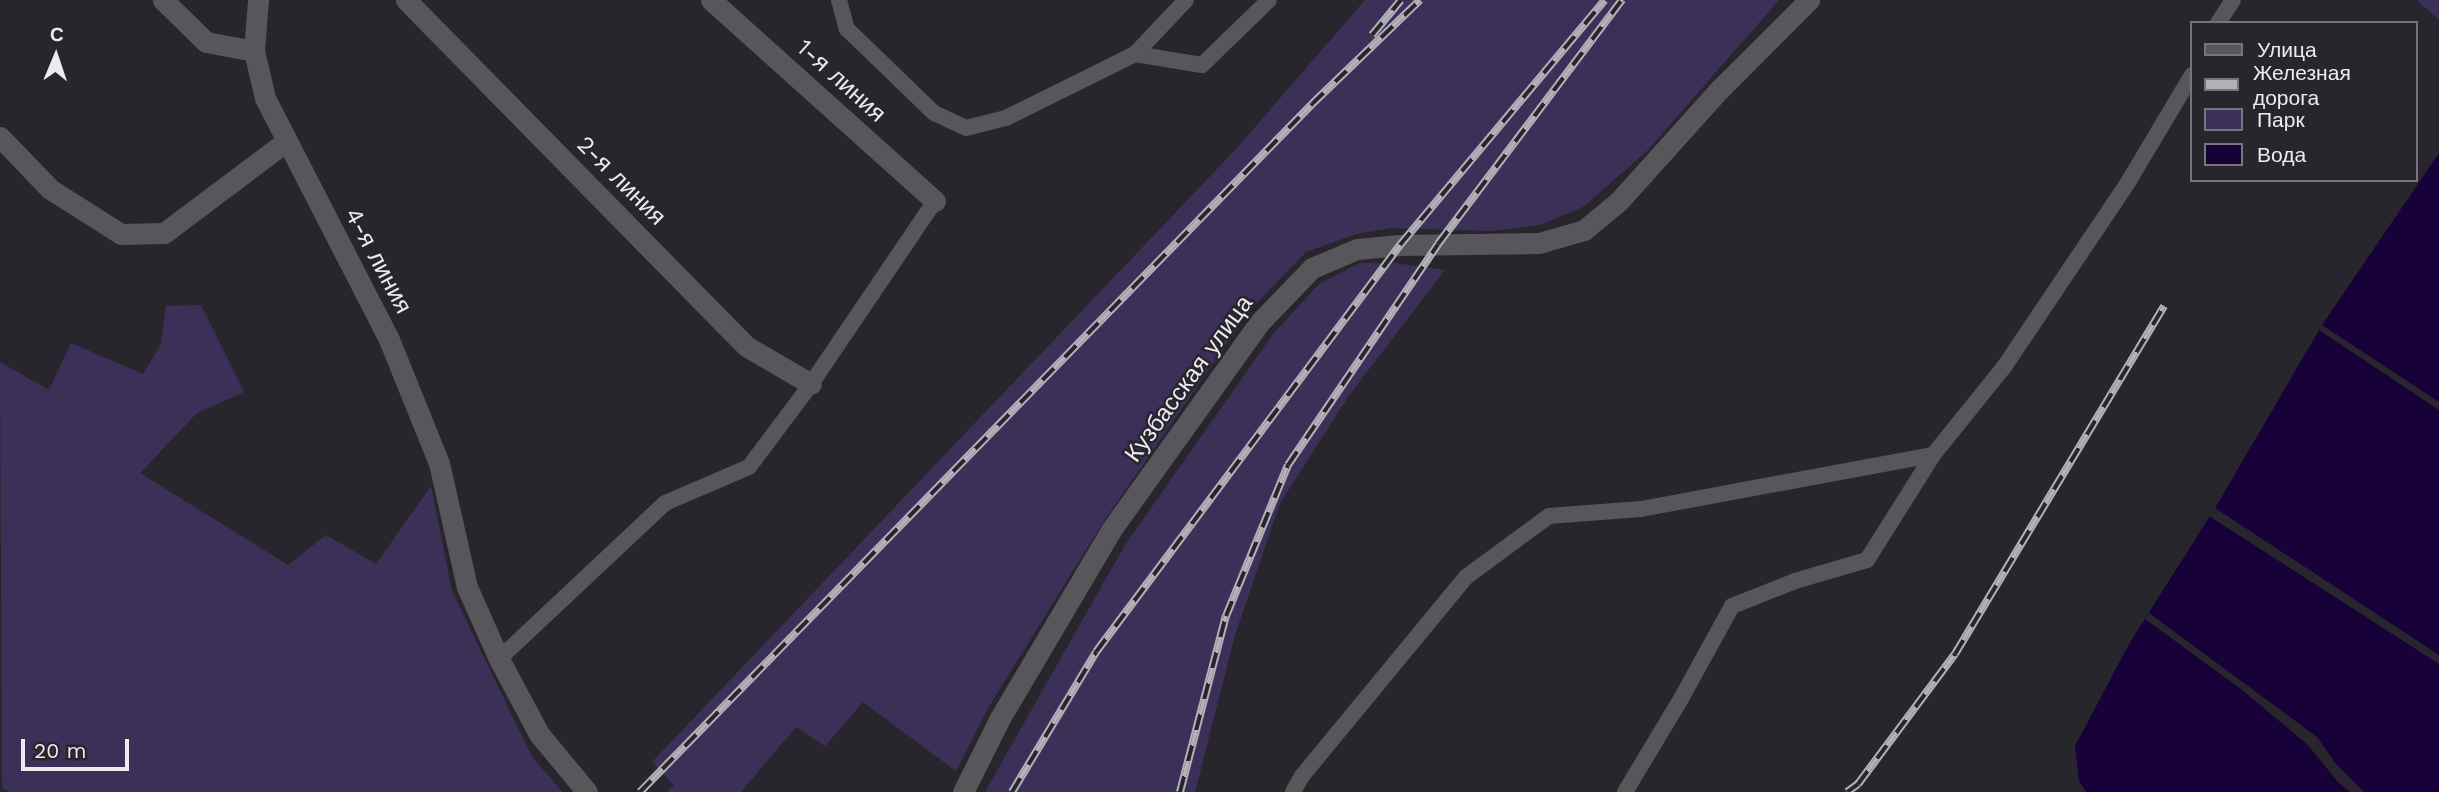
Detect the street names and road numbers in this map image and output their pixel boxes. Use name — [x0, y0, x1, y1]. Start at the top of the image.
street label: 1-я линия — [791, 34, 891, 128]
street label: 2-я линия — [571, 131, 671, 231]
street label: 4-я линия — [338, 203, 418, 319]
street label: Кузбасская улица — [1119, 290, 1259, 468]

